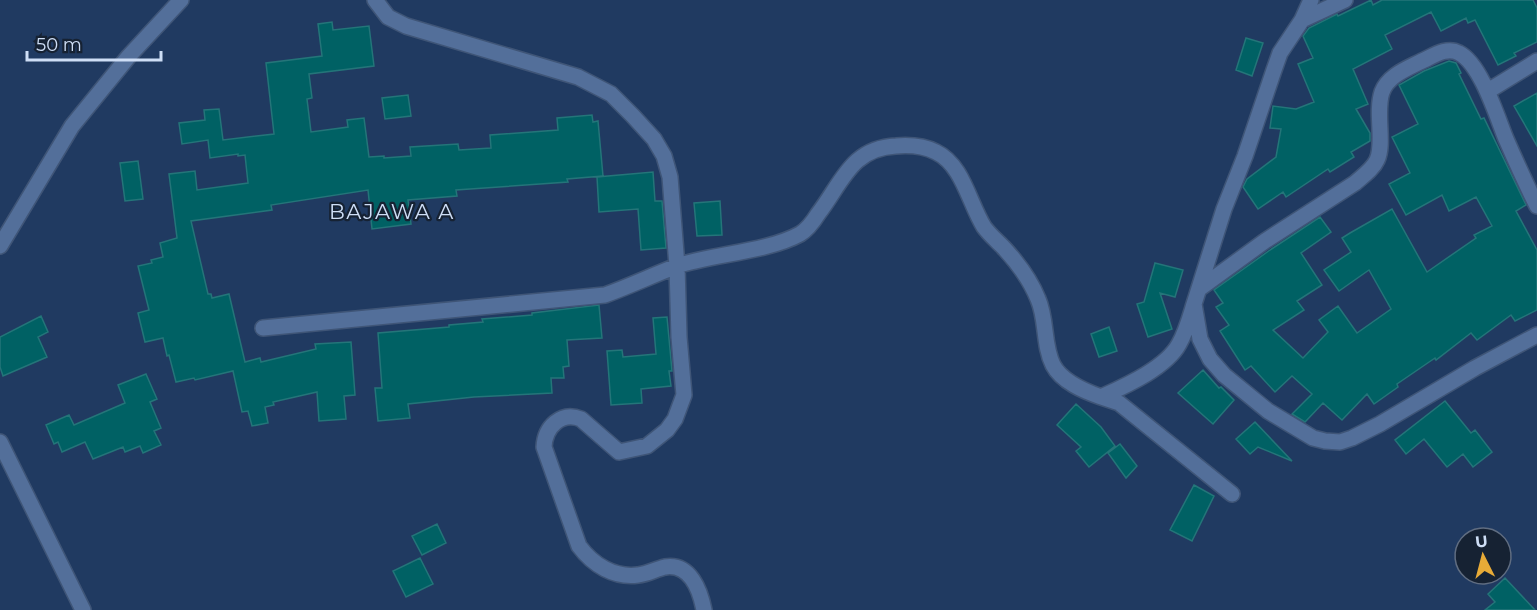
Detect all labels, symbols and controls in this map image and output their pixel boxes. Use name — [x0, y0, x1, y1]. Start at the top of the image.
scale bar — [27, 24, 160, 62]
text: 50 m — [36, 34, 82, 56]
district label: BAJAWA A — [329, 199, 455, 224]
north arrow — [1453, 526, 1513, 586]
text: U — [1474, 531, 1489, 552]

